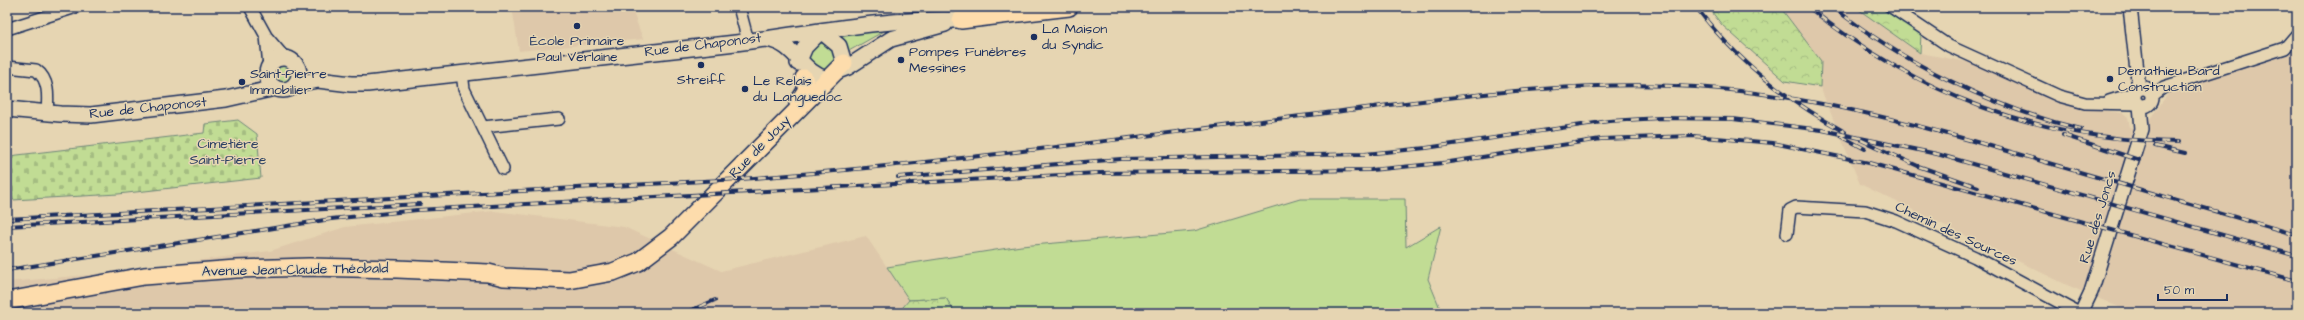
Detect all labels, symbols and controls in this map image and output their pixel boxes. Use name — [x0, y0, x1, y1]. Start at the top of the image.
place label: La Maison du Syndic — [1042, 19, 1107, 55]
marker: École Primaire Paul Verlaine — [572, 21, 582, 31]
street label: Rue de Chaponost — [643, 28, 763, 62]
place label: École Primaire Paul Verlaine — [530, 31, 625, 67]
marker: La Maison du Syndic — [1029, 32, 1039, 42]
place label: Pompes Funèbres Messines — [909, 42, 1026, 78]
marker: Pompes Funèbres Messines — [896, 55, 906, 65]
marker: Streiff — [696, 60, 706, 70]
place label: Demathieu Bard Construction — [2118, 61, 2220, 97]
place label: Saint-Pierre Immobilier — [250, 64, 327, 100]
place label: Streiff — [677, 70, 726, 90]
place label: Le Relais du Languedoc — [753, 71, 843, 107]
marker: Demathieu Bard Construction — [2105, 74, 2115, 84]
marker: Saint-Pierre Immobilier — [237, 77, 247, 87]
marker: Le Relais du Languedoc — [740, 84, 750, 94]
street label: Rue de Chaponost — [88, 92, 208, 124]
street label: Rue de Jouy — [725, 111, 795, 183]
park label: Cimetière Saint-Pierre — [190, 134, 267, 170]
street label: Rue des Joncs — [2074, 168, 2122, 266]
street label: Chemin des Sources — [1892, 197, 2020, 271]
street label: Avenue Jean-Claude Théobald — [201, 258, 389, 282]
scale bar — [2158, 276, 2227, 302]
text: 50 m — [2164, 282, 2195, 299]

